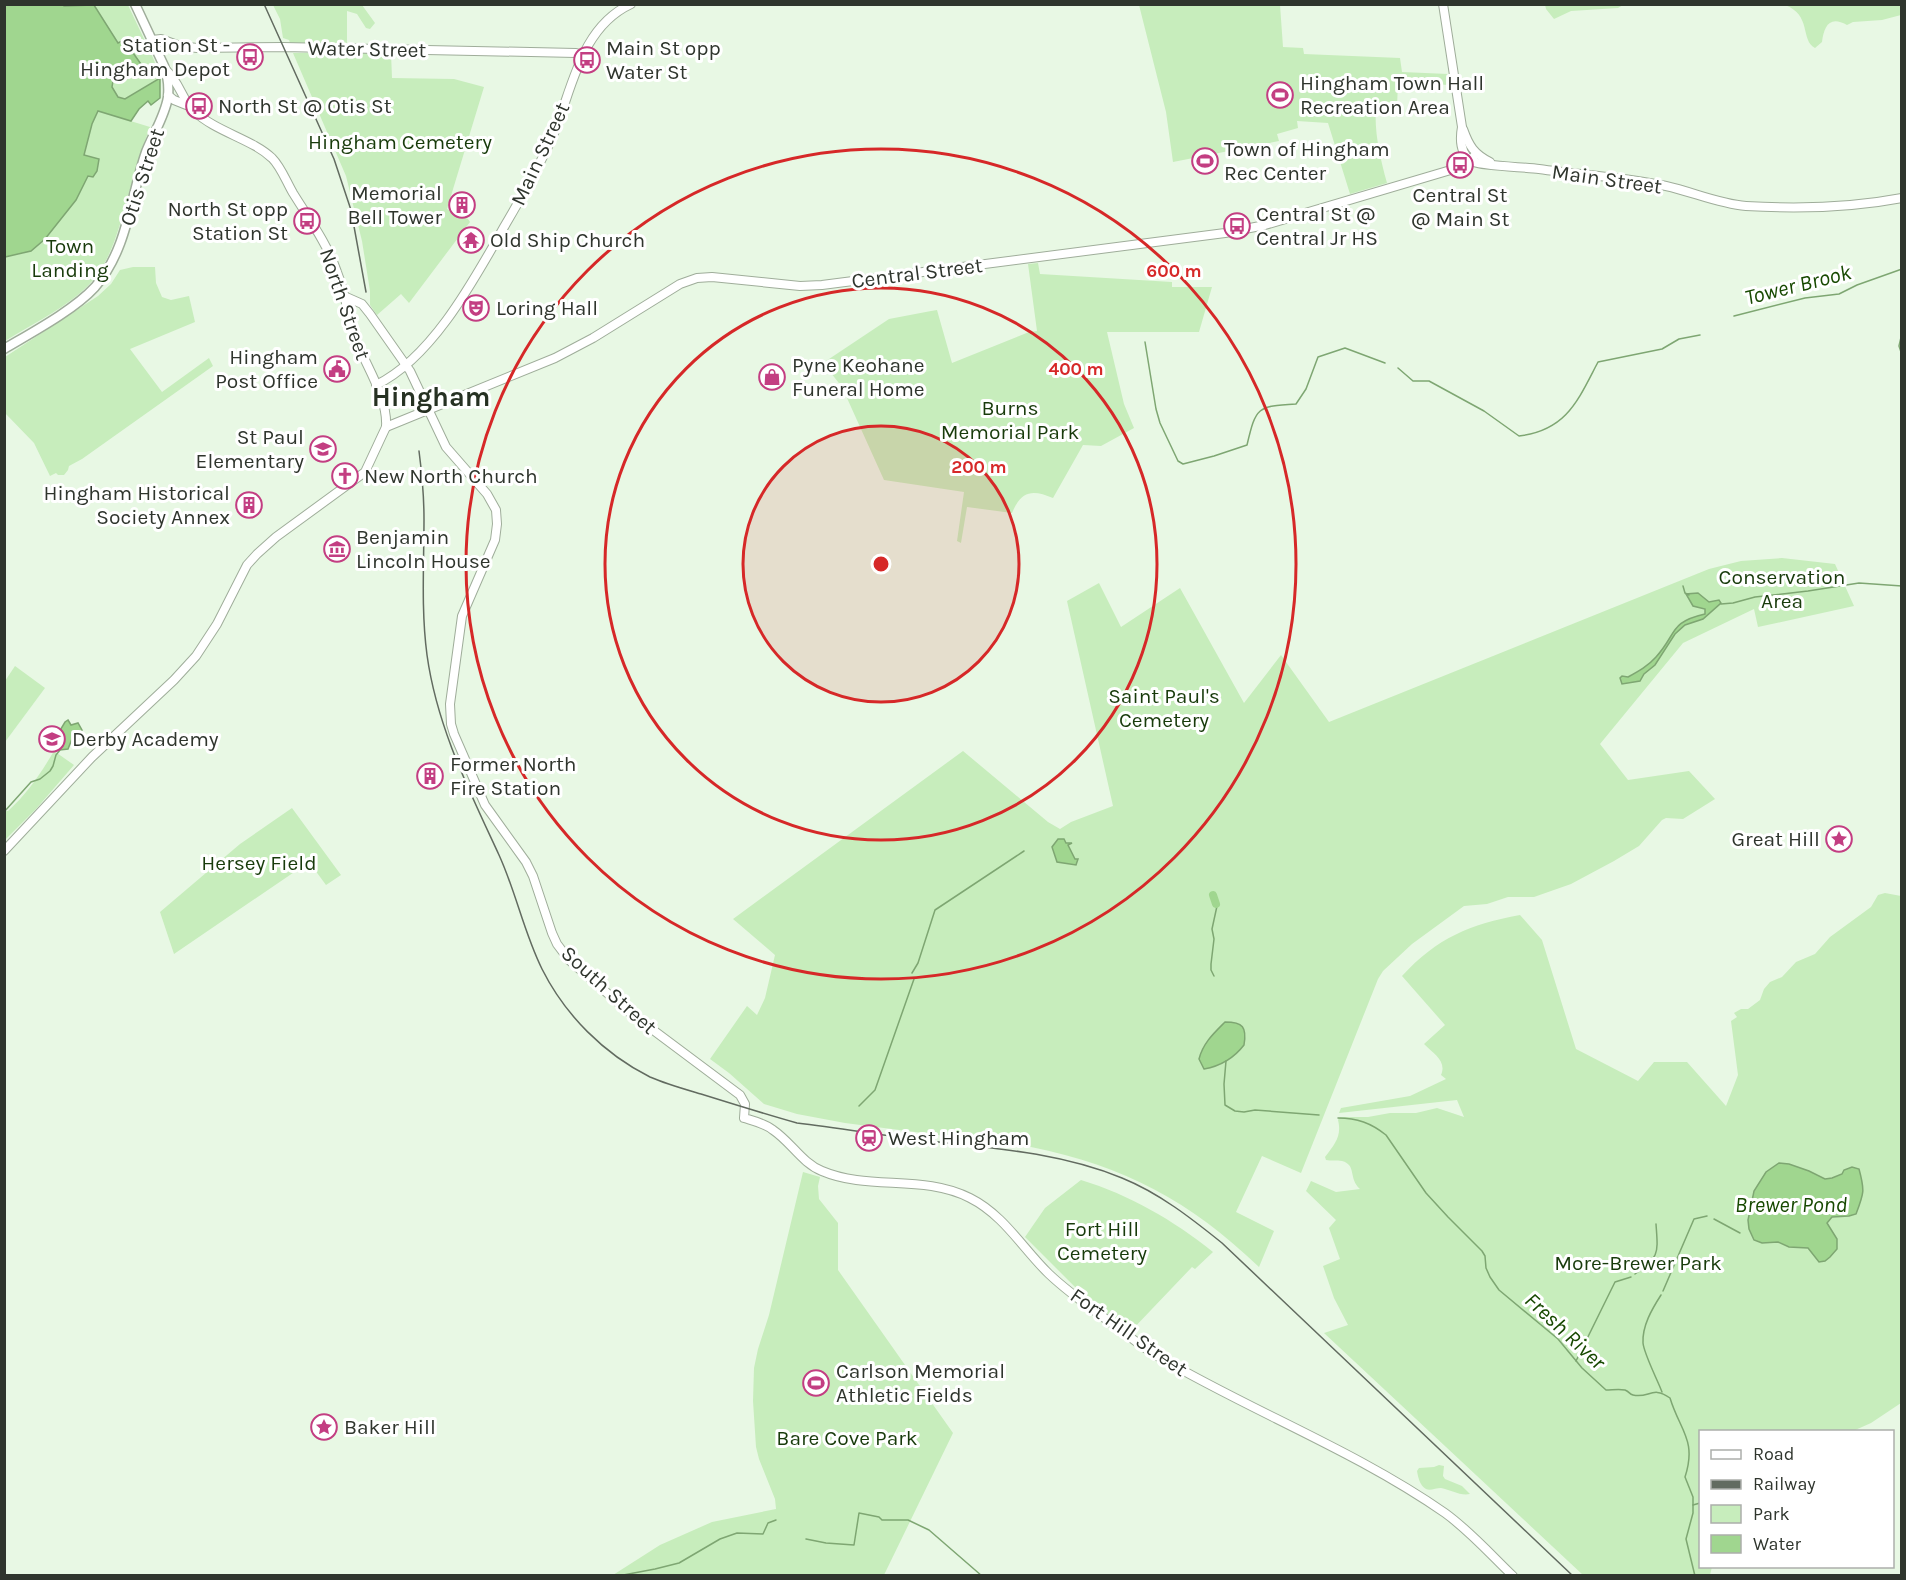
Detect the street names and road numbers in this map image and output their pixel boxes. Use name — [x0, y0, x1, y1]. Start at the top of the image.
street label: Water Street — [308, 36, 427, 62]
street label: Main Street — [506, 99, 574, 209]
street label: Otis Street — [115, 125, 169, 229]
street label: Main Street — [1550, 159, 1664, 199]
street label: North Street — [315, 245, 375, 363]
street label: Central Street — [850, 253, 984, 293]
street label: South Street — [556, 941, 662, 1039]
street label: Fort Hill Street — [1066, 1283, 1192, 1381]

